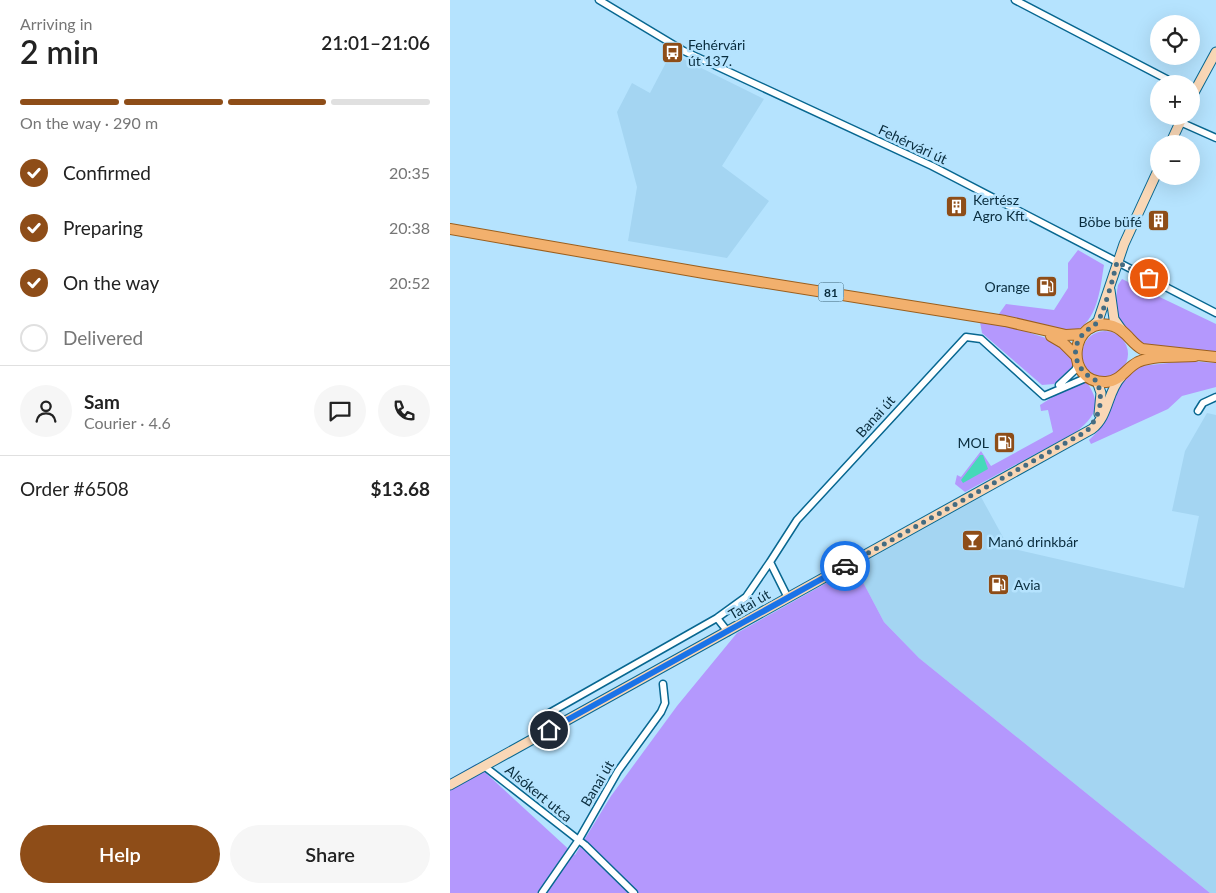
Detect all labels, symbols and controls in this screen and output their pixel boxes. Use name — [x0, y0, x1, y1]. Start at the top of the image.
text: Arriving in — [20, 14, 93, 33]
map controls — [1150, 15, 1200, 185]
button: locate — [1150, 15, 1200, 65]
text: 21:01–21:06 — [321, 31, 430, 54]
text: 2 min — [20, 32, 99, 71]
place label: Fehérvári út 137. — [688, 36, 745, 69]
bus stop icon: Fehérvári út 137. — [660, 40, 684, 64]
button: + — [1150, 75, 1200, 125]
text: On the way · 290 m — [20, 113, 158, 132]
street label: Fehérvári út — [876, 121, 950, 167]
button: − — [1150, 135, 1200, 185]
icon: check — [20, 159, 48, 187]
text: Confirmed — [63, 161, 151, 184]
text: 20:35 — [389, 163, 430, 182]
place label: Kertész Agro Kft. — [973, 191, 1028, 224]
building icon: Kertész Agro Kft. — [945, 195, 969, 219]
building icon: Böbe büfé — [1146, 209, 1170, 233]
place label: Böbe büfé — [1079, 213, 1142, 230]
icon: check — [20, 214, 48, 242]
text: Preparing — [63, 216, 143, 239]
text: 20:38 — [389, 218, 430, 237]
pin — [1128, 257, 1170, 299]
icon: bag — [1135, 264, 1163, 292]
icon: check — [20, 269, 48, 297]
text: On the way — [63, 271, 159, 294]
text: 20:52 — [389, 273, 430, 292]
fuel station icon: Orange — [1034, 274, 1058, 298]
place label: Orange — [985, 278, 1030, 295]
road number: 81 — [818, 282, 844, 302]
text: Delivered — [63, 326, 143, 349]
button: person — [20, 385, 72, 437]
button: chat — [314, 385, 366, 437]
button: phone — [378, 385, 430, 437]
text: Sam — [84, 390, 120, 413]
street label: Banai út — [852, 392, 898, 440]
text: Courier · 4.6 — [84, 413, 171, 432]
fuel station icon: MOL — [993, 430, 1017, 454]
place label: MOL — [958, 434, 989, 451]
text: Order #6508 — [20, 477, 129, 500]
text: $13.68 — [370, 477, 430, 500]
bar icon: Manó drinkbár — [960, 529, 984, 553]
place label: Manó drinkbár — [988, 533, 1078, 550]
courier — [820, 541, 870, 591]
icon: car — [831, 552, 859, 580]
fuel station icon: Avia — [986, 572, 1010, 596]
place label: Avia — [1014, 576, 1041, 593]
street label: Tatai út — [725, 585, 773, 623]
pin — [528, 709, 570, 751]
icon: home — [535, 716, 563, 744]
street label: Banai út — [577, 757, 617, 809]
street label: Alsókert utca — [502, 761, 576, 825]
button: Help — [20, 825, 220, 883]
button: Share — [230, 825, 430, 883]

